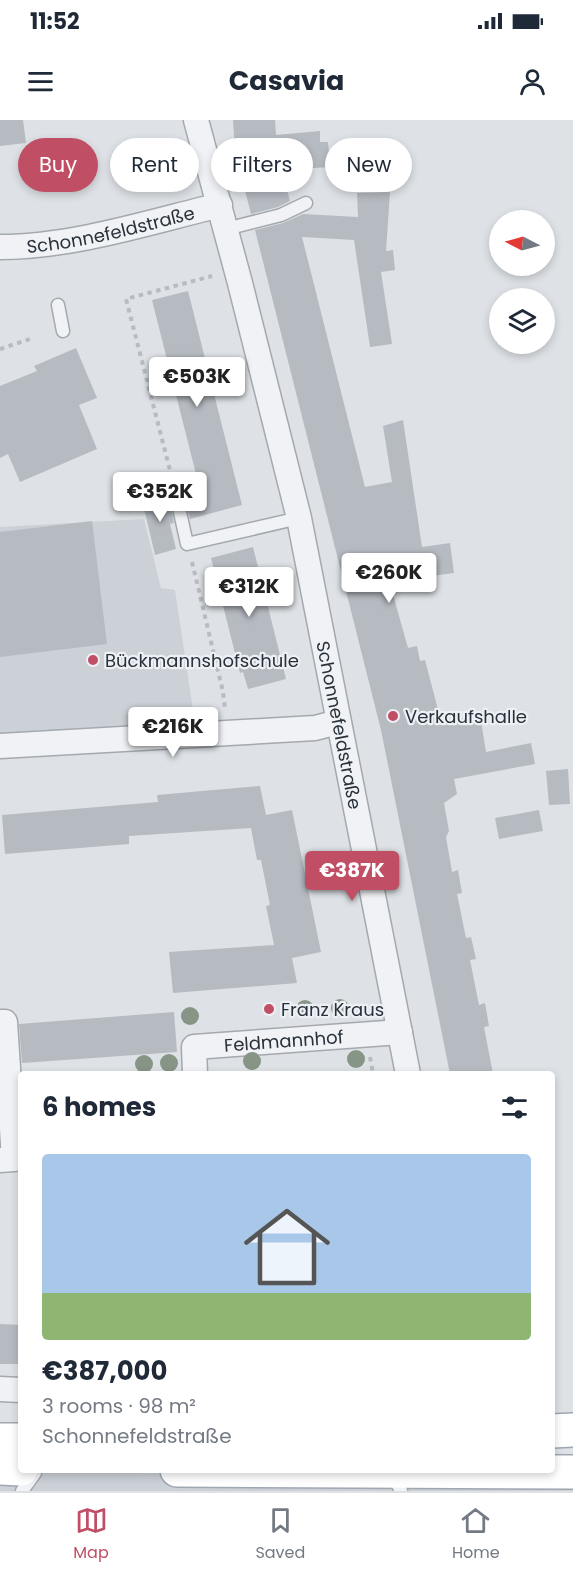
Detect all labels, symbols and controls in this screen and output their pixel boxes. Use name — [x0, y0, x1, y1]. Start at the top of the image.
text: 11:52 — [30, 6, 80, 37]
text: Casavia — [229, 62, 344, 99]
icon: menu — [24, 65, 57, 98]
icon: person — [516, 65, 549, 98]
chip: Buy — [18, 138, 98, 192]
chip: Rent — [110, 138, 199, 192]
chip: Filters — [211, 138, 313, 192]
chip: New — [325, 138, 412, 192]
street label: Schonnefeldstraße — [25, 199, 197, 258]
north arrow — [489, 210, 555, 276]
map controls — [489, 210, 555, 354]
button: layers — [489, 288, 555, 354]
pin: €503K — [155, 357, 239, 408]
text: €503K — [163, 362, 231, 390]
pin: €352K — [118, 472, 202, 523]
text: €352K — [127, 477, 193, 505]
pin: €260K — [347, 553, 431, 604]
text: €260K — [355, 558, 423, 586]
pin: €312K — [207, 567, 291, 618]
text: €312K — [219, 572, 279, 600]
street label: Schonnefeldstraße — [311, 639, 368, 811]
place label: Bückmannshofschule — [105, 648, 299, 673]
marker: Bückmannshofschule — [86, 653, 100, 667]
place label: Verkaufshalle — [405, 704, 527, 729]
pin: €216K — [131, 707, 215, 758]
marker: Verkaufshalle — [386, 709, 400, 723]
text: €216K — [142, 712, 204, 740]
pin: €387K — [310, 851, 394, 902]
text: €387K — [319, 856, 385, 884]
place label: Franz Kraus — [281, 997, 384, 1022]
marker: Franz Kraus — [262, 1002, 276, 1016]
street label: Feldmannhof — [223, 1024, 344, 1057]
text: 6 homes — [42, 1089, 156, 1125]
icon: filters — [498, 1091, 531, 1124]
icon: home — [233, 1193, 341, 1301]
text: €387,000 — [42, 1353, 168, 1389]
text: 3 rooms · 98 m² — [42, 1392, 196, 1420]
text: Schonnefeldstraße — [42, 1422, 232, 1450]
tab: Map — [73, 1504, 109, 1565]
tab: Saved — [255, 1504, 305, 1565]
tab: Home — [452, 1504, 500, 1565]

